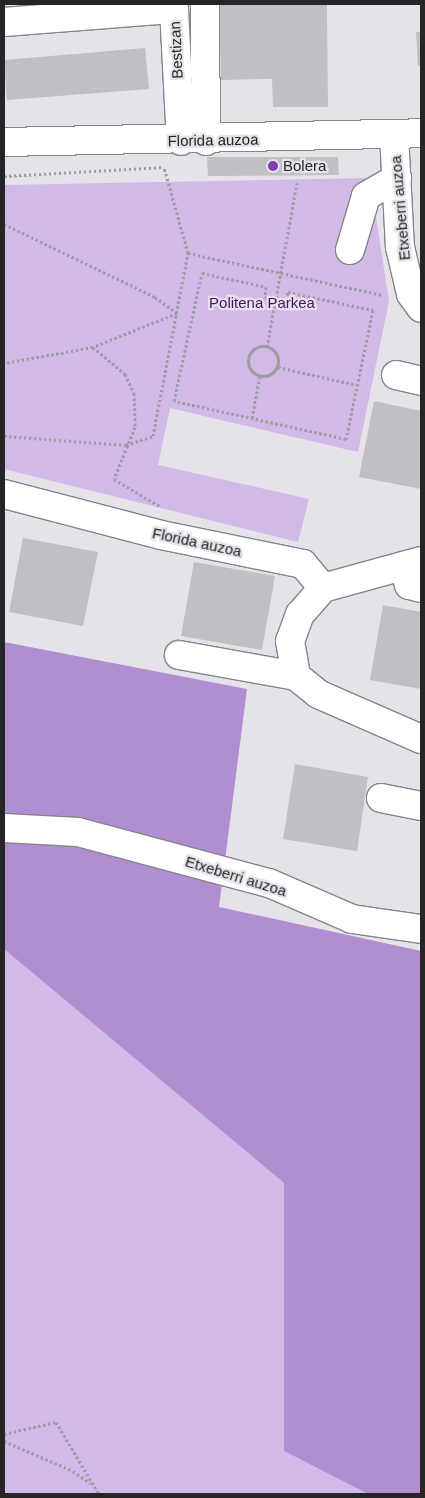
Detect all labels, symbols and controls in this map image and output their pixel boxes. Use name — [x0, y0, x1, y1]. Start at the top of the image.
street label: Bestizan — [166, 21, 186, 79]
street label: Florida auzoa — [167, 130, 259, 150]
street label: Etxeberri auzoa — [386, 155, 414, 261]
place label: Bolera — [283, 157, 326, 175]
marker: Bolera — [267, 160, 279, 172]
park label: Politena Parkea — [209, 294, 315, 312]
street label: Florida auzoa — [151, 524, 243, 560]
street label: Etxeberri auzoa — [183, 852, 289, 900]

